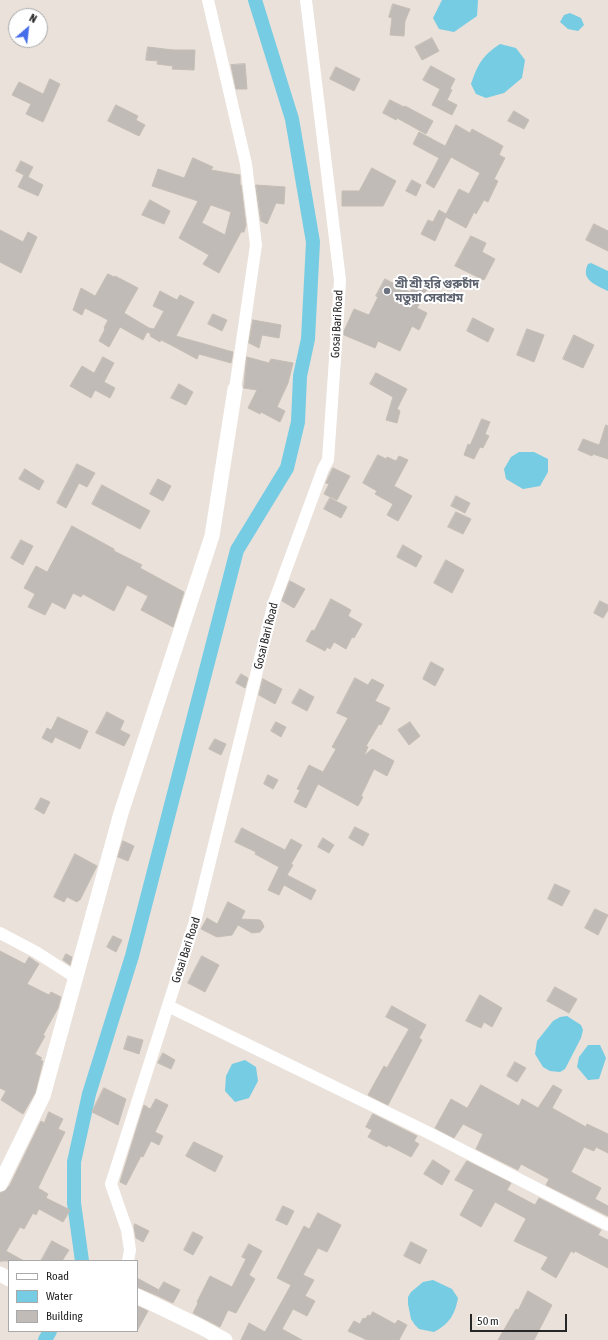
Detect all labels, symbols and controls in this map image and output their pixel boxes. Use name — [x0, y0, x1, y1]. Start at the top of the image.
north arrow — [8, 8, 48, 48]
text: N — [27, 11, 39, 25]
place label: শ্রী শ্রী হরি গুরুচাঁদ মতুয়া সেবাশ্রম — [395, 277, 479, 305]
marker: শ্রী শ্রী হরি গুরুচাঁদ মতুয়া সেবাশ্রম — [382, 286, 392, 296]
street label: Gosai Bari Road — [328, 290, 346, 358]
street label: Gosai Bari Road — [251, 601, 281, 671]
street label: Gosai Bari Road — [169, 915, 203, 985]
legend — [8, 1260, 138, 1332]
text: Road — [46, 1269, 69, 1283]
text: Water — [46, 1289, 72, 1303]
scale bar — [472, 1306, 569, 1332]
text: Building — [46, 1309, 83, 1323]
text: 50 m — [477, 1314, 499, 1328]

